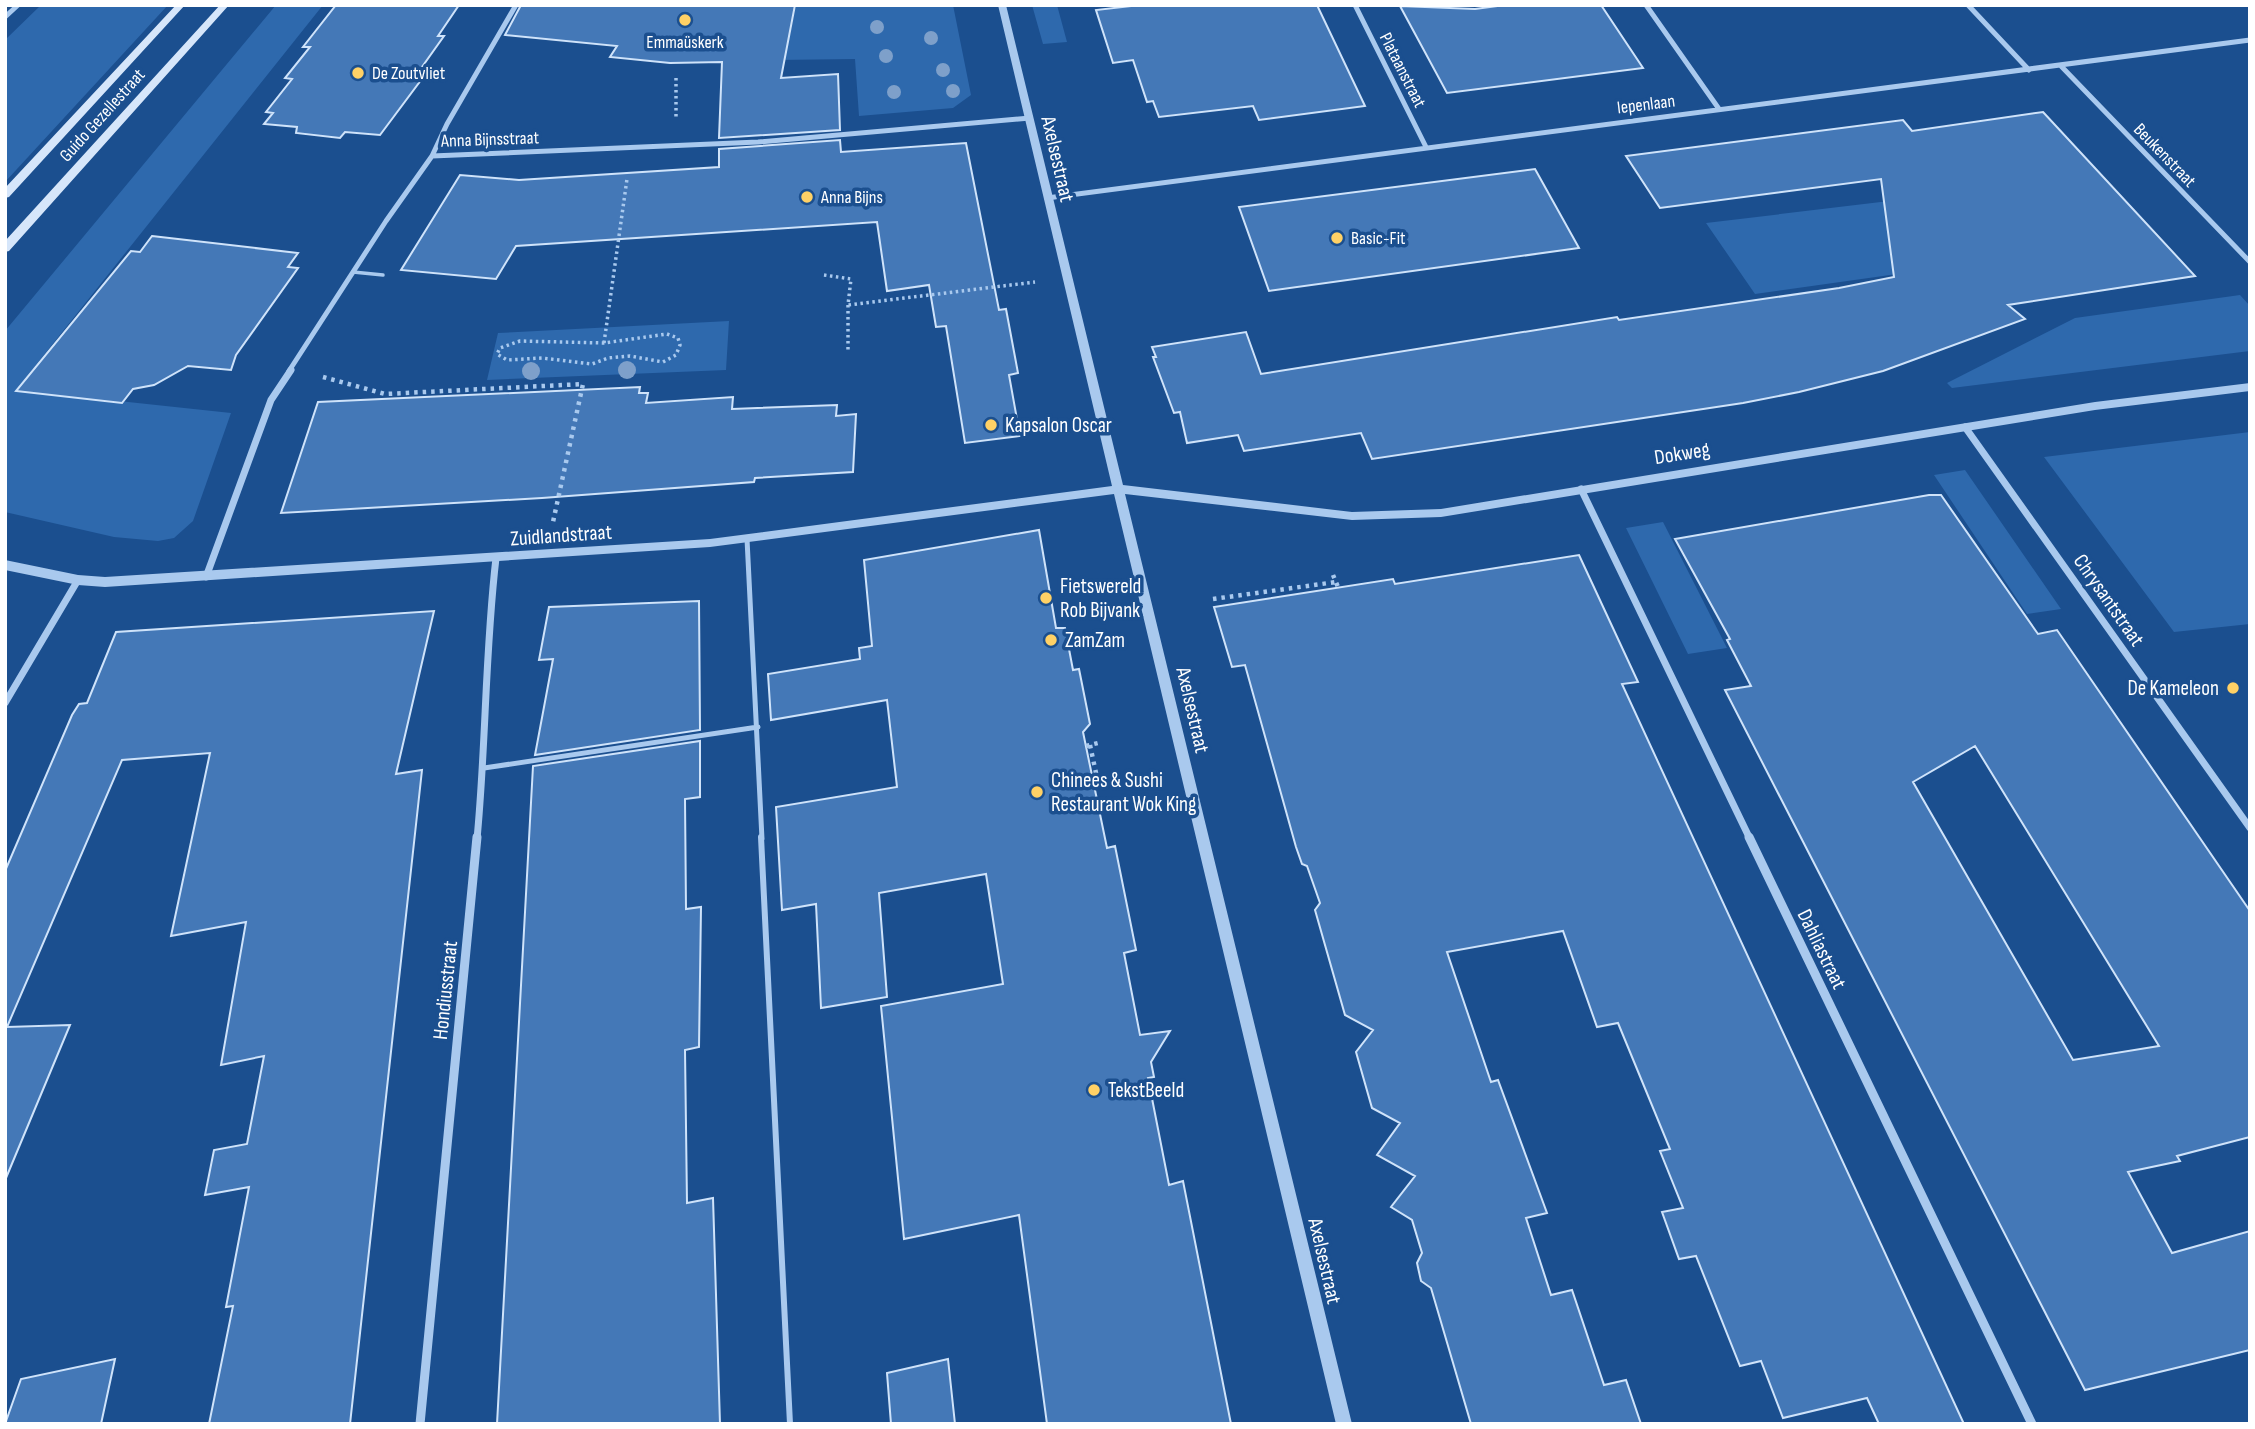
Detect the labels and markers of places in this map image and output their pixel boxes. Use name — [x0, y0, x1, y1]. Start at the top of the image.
marker: Emmaüskerk — [677, 12, 693, 28]
place label: Emmaüskerk — [646, 32, 724, 53]
place label: De Zoutvliet — [372, 63, 446, 84]
marker: De Zoutvliet — [350, 65, 366, 81]
place label: Anna Bijns — [820, 187, 883, 208]
marker: Anna Bijns — [799, 189, 815, 205]
place label: Basic-Fit — [1351, 228, 1406, 249]
marker: Basic-Fit — [1329, 230, 1345, 246]
place label: Kapsalon Oscar — [1005, 413, 1112, 438]
marker: Kapsalon Oscar — [983, 417, 999, 433]
place label: Fietswereld Rob Bijvank — [1060, 574, 1141, 623]
marker: Fietswereld Rob Bijvank — [1038, 590, 1054, 606]
place label: ZamZam — [1065, 628, 1125, 653]
marker: ZamZam — [1043, 632, 1059, 648]
place label: De Kameleon — [2127, 676, 2219, 701]
marker: De Kameleon — [2225, 680, 2241, 696]
place label: Chinees & Sushi Restaurant Wok King — [1051, 768, 1196, 817]
marker: Chinees & Sushi Restaurant Wok King — [1029, 784, 1045, 800]
place label: TekstBeeld — [1108, 1078, 1184, 1103]
marker: TekstBeeld — [1086, 1082, 1102, 1098]

